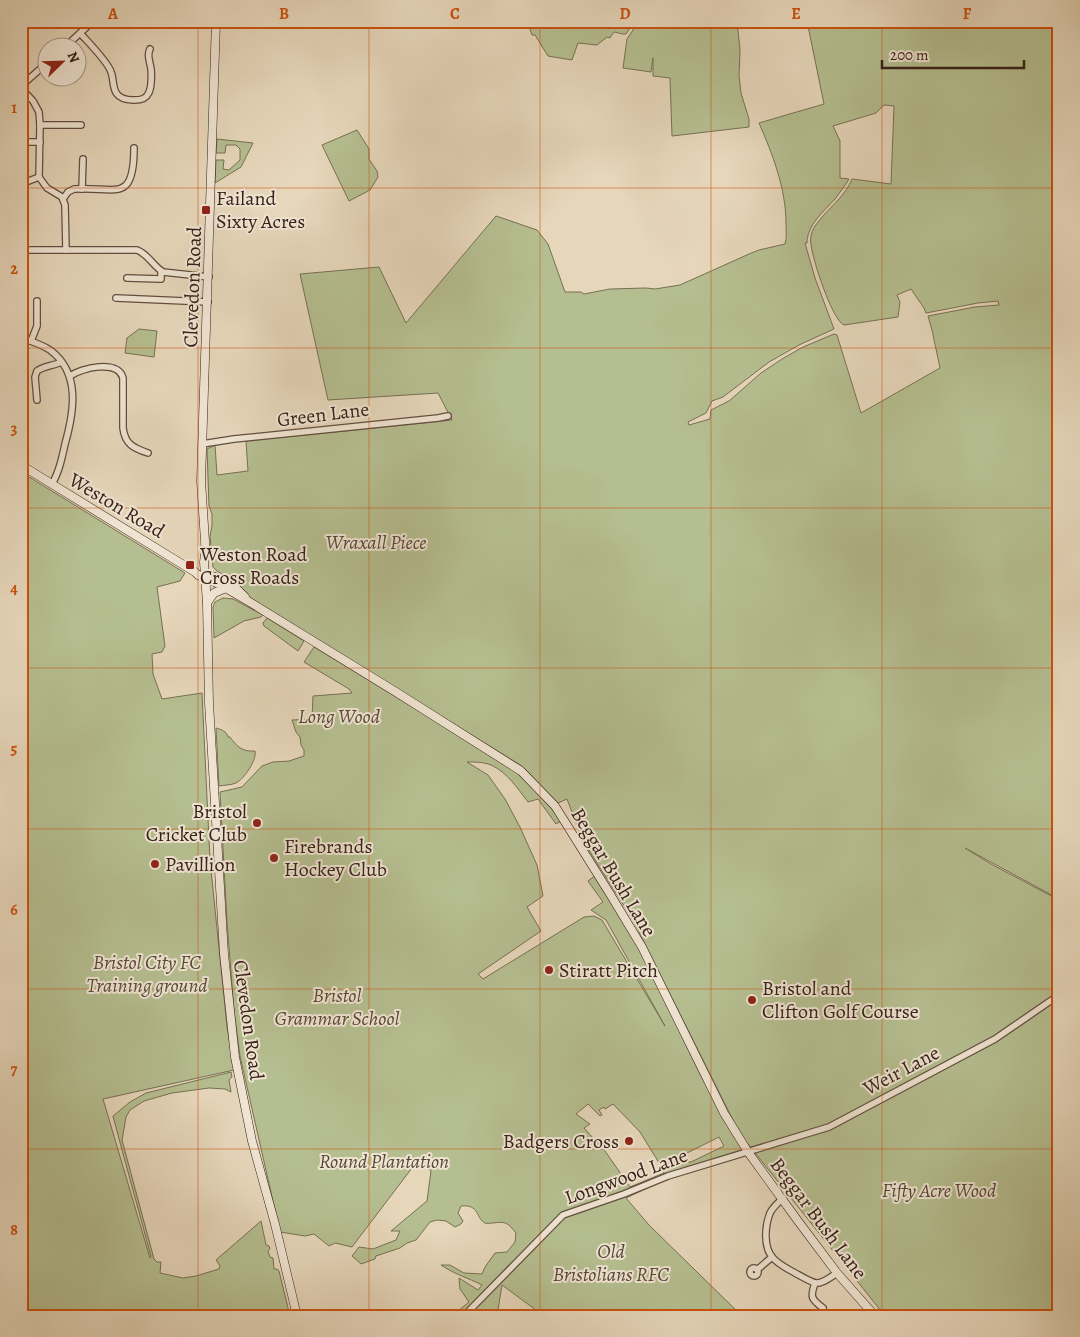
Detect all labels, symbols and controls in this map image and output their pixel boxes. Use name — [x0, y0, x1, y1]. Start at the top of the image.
text: A — [107, 3, 119, 25]
text: B — [279, 3, 289, 25]
text: C — [450, 3, 460, 25]
text: D — [619, 3, 631, 25]
text: E — [791, 3, 801, 25]
text: F — [963, 3, 972, 25]
north arrow — [38, 38, 88, 88]
scale bar — [882, 38, 1025, 70]
text: 200 m — [890, 45, 929, 65]
text: N — [63, 49, 84, 66]
text: 1 — [11, 97, 17, 119]
place label: Failand Sixty Acres — [216, 185, 305, 235]
marker: Failand Sixty Acres — [200, 204, 212, 216]
street label: Clevedon Road — [177, 226, 208, 348]
text: 2 — [10, 258, 18, 280]
street label: Green Lane — [275, 395, 371, 434]
text: 3 — [11, 418, 18, 440]
street label: Weston Road — [63, 466, 170, 545]
park label: Wraxall Piece — [325, 529, 427, 556]
place label: Weston Road Cross Roads — [199, 541, 308, 591]
marker: Weston Road Cross Roads — [184, 559, 196, 571]
text: 4 — [10, 578, 18, 600]
park label: Long Wood — [298, 703, 381, 730]
text: 5 — [11, 738, 18, 760]
place label: Bristol Cricket Club — [146, 798, 247, 848]
street label: Beggar Bush Lane — [564, 803, 663, 942]
marker: Bristol Cricket Club — [251, 817, 263, 829]
place label: Firebrands Hockey Club — [284, 833, 387, 883]
place label: Pavillion — [165, 851, 235, 878]
marker: Firebrands Hockey Club — [268, 852, 280, 864]
marker: Pavillion — [149, 858, 161, 870]
text: 6 — [10, 899, 18, 921]
park label: Bristol City FC Training ground — [86, 949, 208, 999]
place label: Stiratt Pitch — [559, 957, 658, 984]
street label: Clevedon Road — [227, 958, 270, 1082]
marker: Stiratt Pitch — [543, 964, 555, 976]
place label: Bristol and Clifton Golf Course — [762, 975, 919, 1025]
park label: Bristol Grammar School — [275, 982, 400, 1032]
marker: Bristol and Clifton Golf Course — [746, 994, 758, 1006]
street label: Weir Lane — [857, 1039, 944, 1102]
text: 7 — [11, 1059, 18, 1081]
place label: Badgers Cross — [503, 1128, 619, 1155]
marker: Badgers Cross — [623, 1135, 635, 1147]
street label: Longwood Lane — [561, 1142, 691, 1211]
park label: Round Plantation — [319, 1148, 449, 1175]
street label: Beggar Bush Lane — [764, 1152, 873, 1285]
park label: Fifty Acre Wood — [882, 1177, 997, 1204]
text: 8 — [10, 1219, 18, 1241]
park label: Old Bristolians RFC — [553, 1238, 669, 1288]

